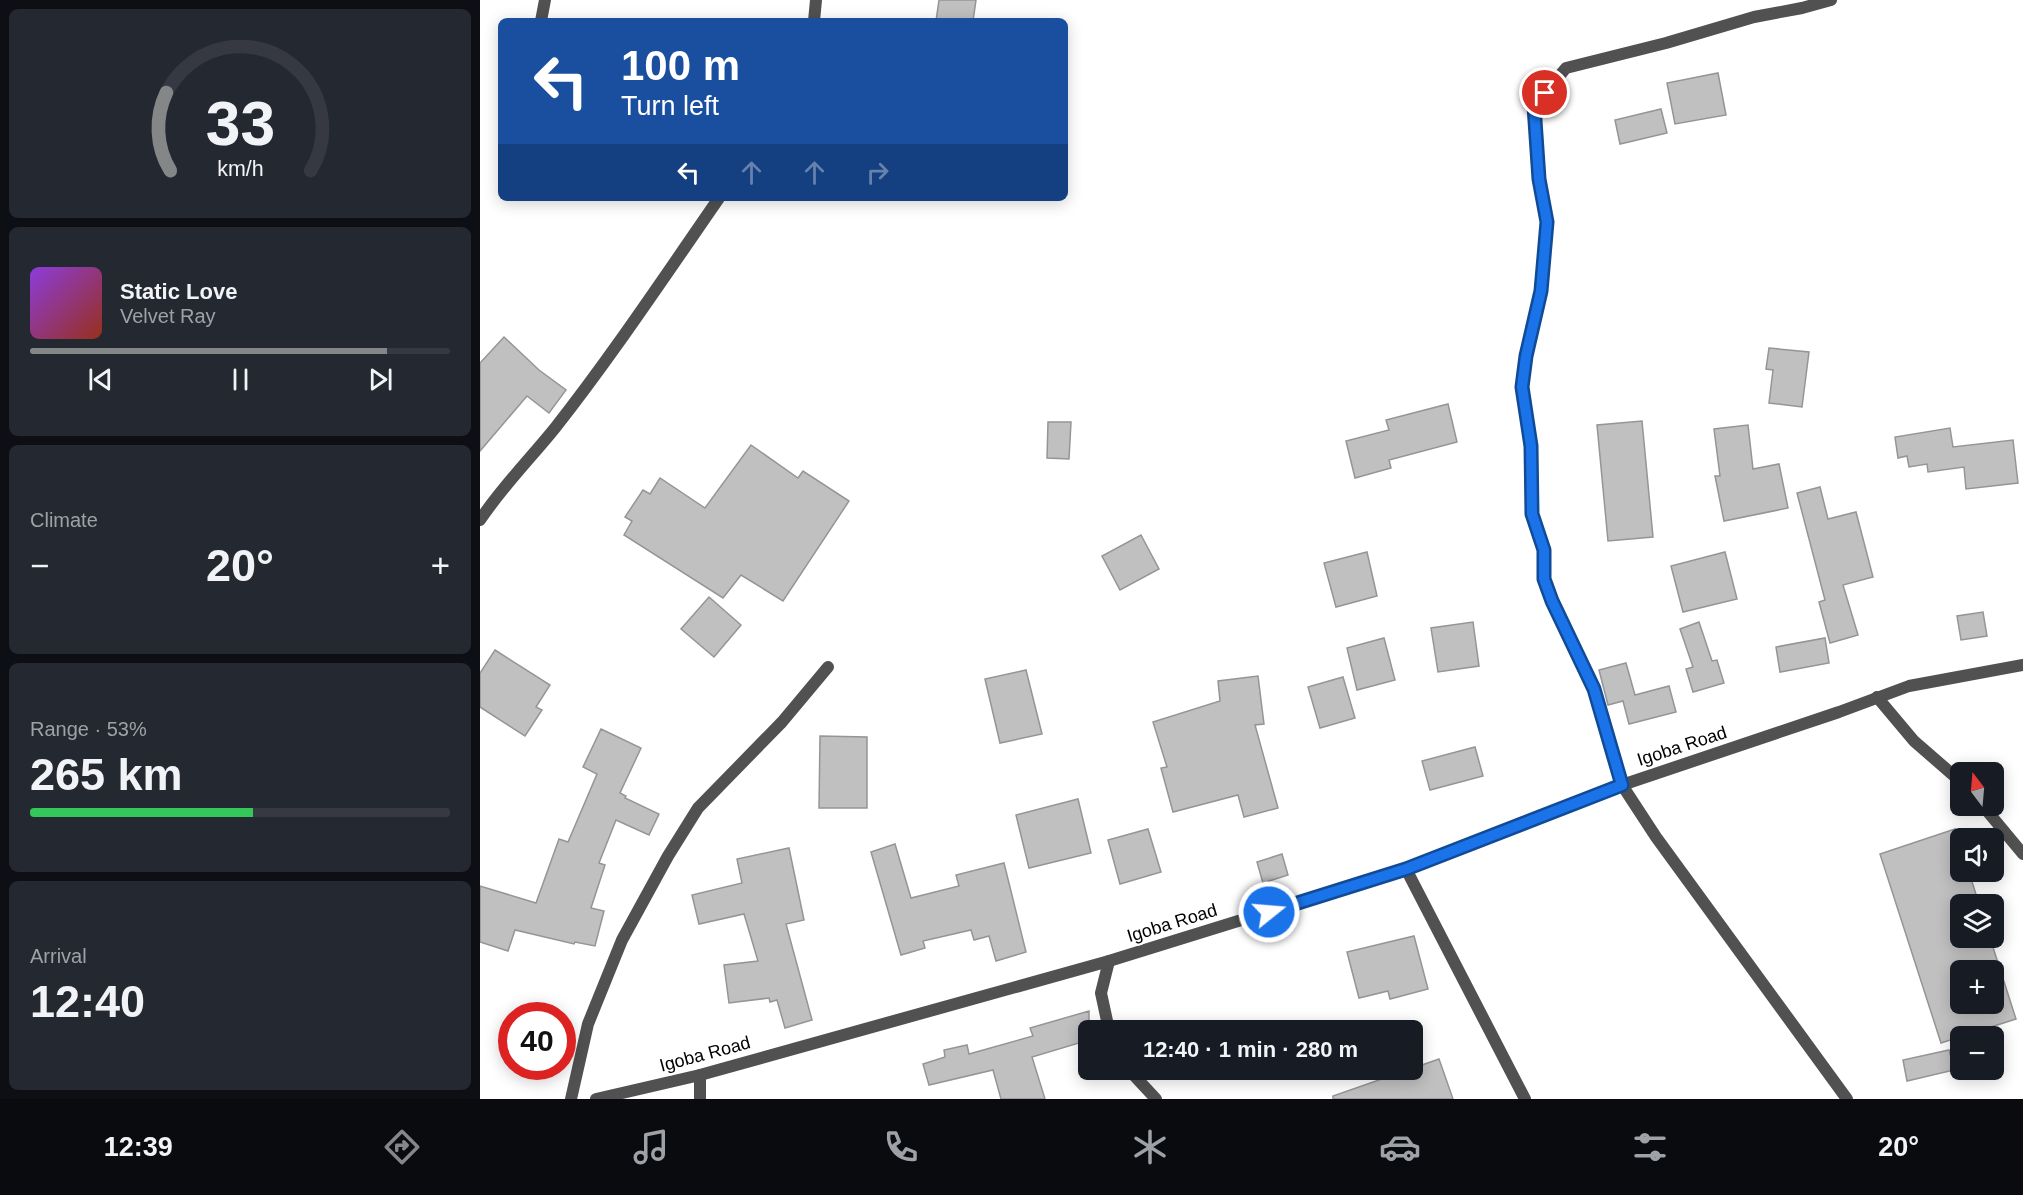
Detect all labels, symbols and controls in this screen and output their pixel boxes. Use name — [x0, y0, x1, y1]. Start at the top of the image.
icon: left — [522, 42, 600, 120]
text: 100 m — [621, 42, 740, 89]
pin — [1519, 67, 1570, 118]
icon: arrive — [1528, 76, 1561, 109]
text: 33 — [205, 89, 275, 158]
text: Turn left — [621, 91, 719, 121]
icon: left — [672, 156, 705, 189]
icon: ahead — [735, 156, 768, 189]
icon: ahead — [798, 156, 831, 189]
icon: right — [861, 156, 894, 189]
text: km/h — [217, 157, 263, 181]
text: Static Love — [120, 279, 237, 304]
text: Velvet Ray — [120, 305, 216, 327]
icon: previous — [84, 363, 117, 396]
icon: pause — [224, 363, 257, 396]
icon: next — [364, 363, 397, 396]
text: Climate — [30, 509, 98, 531]
text: 20° — [206, 540, 274, 591]
text: − — [30, 547, 49, 584]
text: + — [431, 547, 450, 584]
text: Range · 53% — [30, 718, 147, 740]
street label: Igoba Road — [1635, 722, 1729, 770]
text: 265 km — [30, 749, 183, 800]
north arrow — [1950, 762, 2004, 816]
map controls — [1950, 762, 2004, 1080]
button: sound — [1950, 828, 2004, 882]
position arrow — [1237, 880, 1301, 944]
button: layers — [1950, 894, 2004, 948]
street label: Igoba Road — [1125, 900, 1219, 946]
text: Arrival — [30, 945, 87, 967]
button: + — [1950, 960, 2004, 1014]
text: 12:40 — [30, 976, 145, 1027]
speed limit sign: 40 — [498, 1002, 576, 1080]
button: − — [1950, 1026, 2004, 1080]
street label: Igoba Road — [657, 1032, 753, 1076]
text: 12:40 · 1 min · 280 m — [1143, 1037, 1358, 1062]
icon: directions — [381, 1126, 423, 1168]
icon: music — [630, 1126, 672, 1168]
icon: phone — [880, 1126, 922, 1168]
icon: climate — [1129, 1126, 1171, 1168]
icon: car — [1379, 1126, 1421, 1168]
icon: filters — [1629, 1126, 1671, 1168]
text: 12:39 — [104, 1132, 173, 1162]
text: 20° — [1878, 1132, 1919, 1162]

